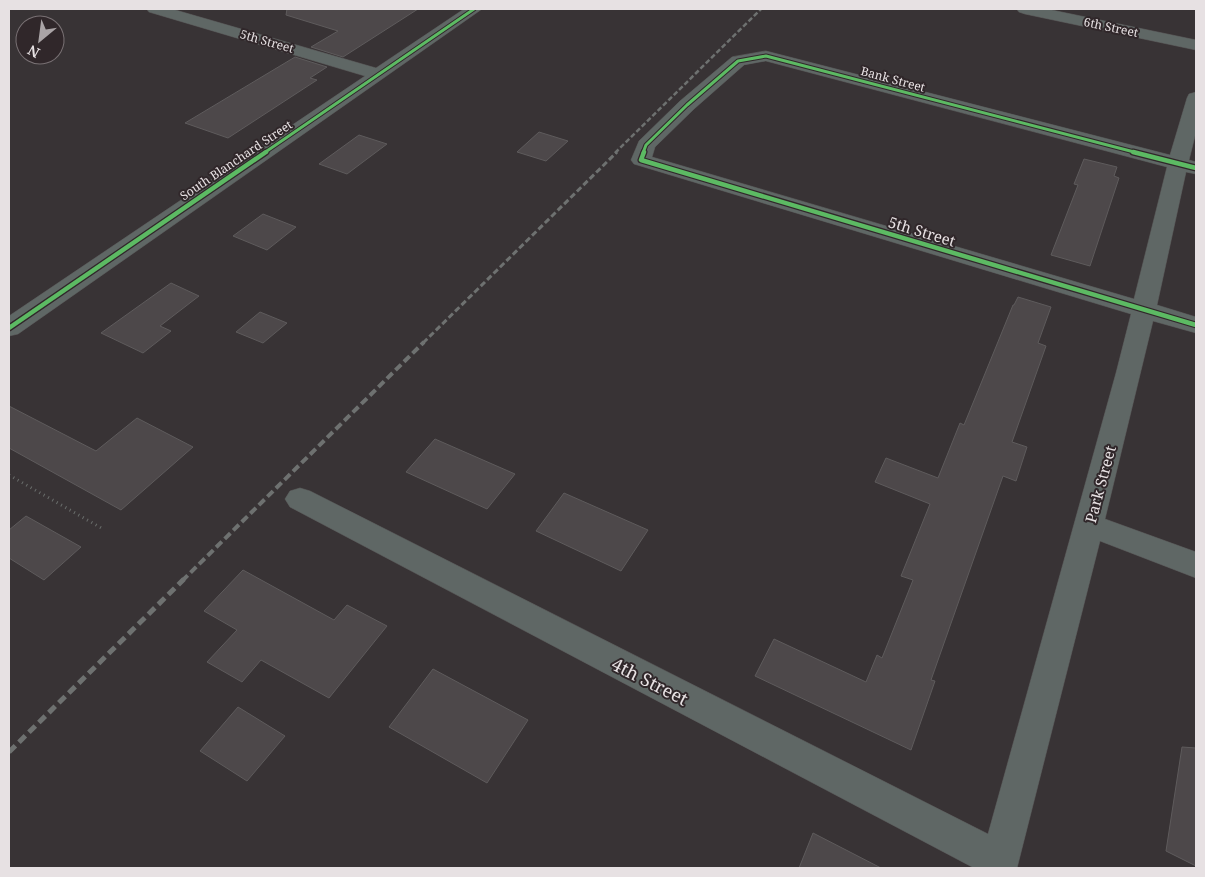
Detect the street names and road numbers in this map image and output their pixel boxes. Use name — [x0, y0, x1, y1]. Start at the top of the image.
street label: 6th Street — [1082, 13, 1140, 41]
street label: 5th Street — [238, 25, 296, 57]
street label: Bank Street — [859, 62, 927, 96]
street label: South Blanchard Street — [177, 116, 295, 204]
street label: 5th Street — [886, 211, 958, 251]
street label: Park Street — [1080, 443, 1120, 525]
street label: 4th Street — [608, 652, 692, 710]

